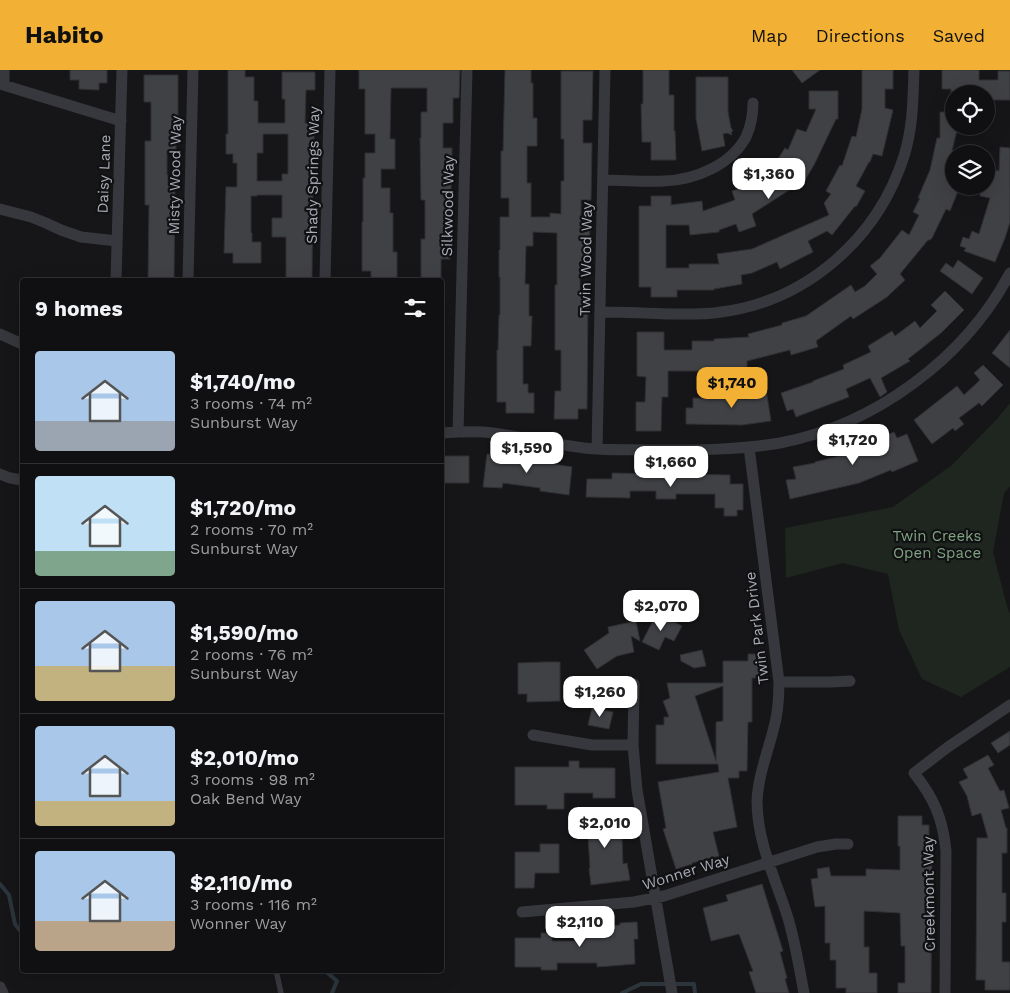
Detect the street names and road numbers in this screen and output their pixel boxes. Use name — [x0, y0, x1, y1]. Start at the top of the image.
street label: Shady Springs Way — [303, 106, 323, 244]
street label: Misty Wood Way — [165, 115, 185, 235]
street label: Daisy Lane — [94, 134, 114, 214]
street label: Silkwood Way — [438, 155, 458, 257]
street label: Twin Wood Way — [576, 201, 596, 316]
street label: Twin Park Drive — [741, 571, 773, 685]
street label: Creekmont Way — [919, 836, 939, 952]
street label: Wonner Way — [640, 850, 732, 894]

